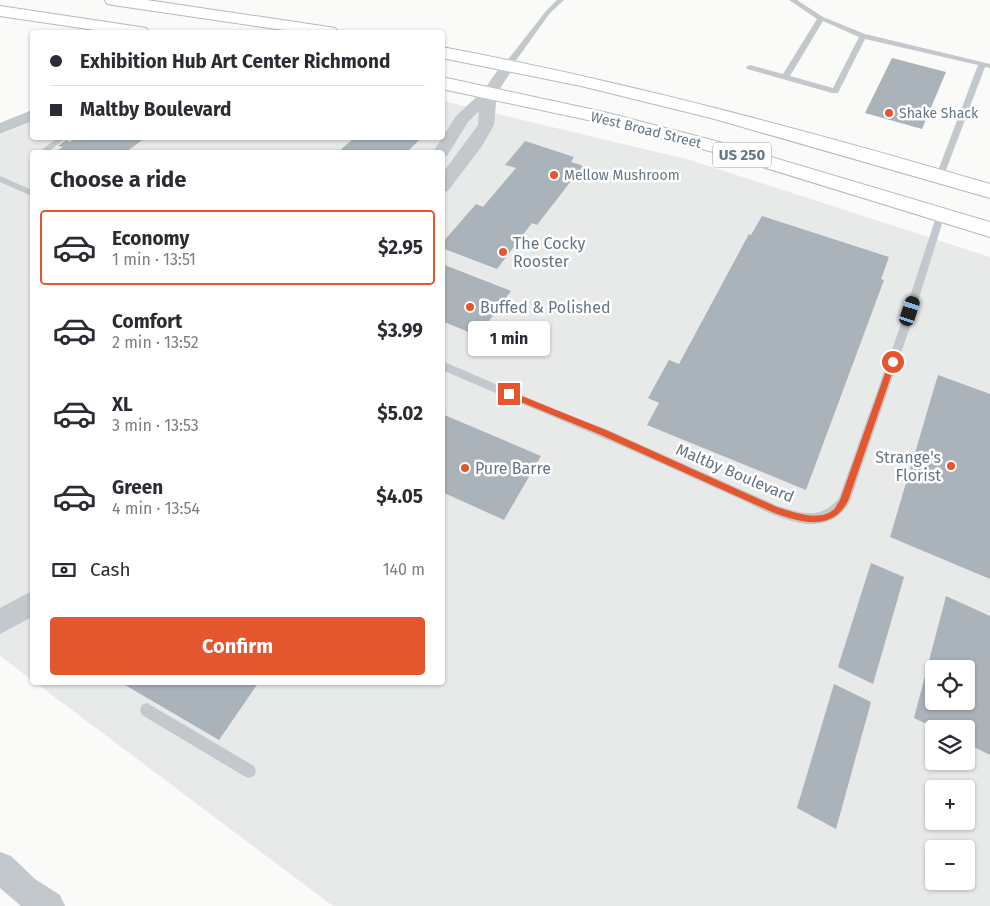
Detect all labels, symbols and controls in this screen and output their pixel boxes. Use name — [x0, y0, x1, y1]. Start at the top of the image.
text: Exhibition Hub Art Center Richmond — [80, 50, 390, 73]
text: Maltby Boulevard — [80, 98, 231, 121]
place label: Shake Shack — [899, 105, 979, 122]
marker: Shake Shack — [883, 107, 895, 119]
street label: West Broad Street — [589, 108, 704, 152]
road number: US 250 — [713, 142, 771, 168]
text: Choose a ride — [50, 166, 186, 193]
place label: Mellow Mushroom — [564, 167, 680, 184]
marker: Mellow Mushroom — [548, 169, 560, 181]
icon: car — [52, 225, 97, 270]
text: Economy — [112, 227, 189, 250]
place label: The Cocky Rooster — [513, 234, 585, 271]
text: $2.95 — [378, 236, 423, 259]
marker: The Cocky Rooster — [497, 246, 509, 258]
text: 1 min · 13:51 — [112, 250, 196, 269]
car — [898, 294, 921, 328]
place label: Buffed & Polished — [480, 298, 611, 317]
marker: Buffed & Polished — [464, 301, 476, 313]
icon: car — [52, 308, 97, 353]
text: Comfort — [112, 310, 182, 333]
text: $3.99 — [377, 319, 423, 342]
callout: 1 min — [468, 322, 550, 356]
text: 1 min — [490, 329, 528, 348]
text: 2 min · 13:52 — [112, 333, 199, 352]
route start — [882, 351, 904, 373]
route end — [498, 383, 520, 405]
icon: car — [52, 391, 97, 436]
text: XL — [112, 393, 133, 416]
text: $5.02 — [377, 402, 423, 425]
text: 3 min · 13:53 — [112, 416, 199, 435]
street label: Maltby Boulevard — [673, 440, 797, 506]
place label: Strange's Florist — [875, 448, 941, 485]
place label: Pure Barre — [475, 459, 551, 478]
marker: Strange's Florist — [945, 460, 957, 472]
marker: Pure Barre — [459, 462, 471, 474]
icon: car — [52, 474, 97, 519]
text: Green — [112, 476, 163, 499]
text: $4.05 — [376, 485, 423, 508]
text: 4 min · 13:54 — [112, 499, 200, 518]
icon: cash — [50, 556, 78, 584]
text: Cash — [90, 558, 131, 581]
text: 140 m — [383, 560, 425, 579]
button: Confirm — [50, 617, 425, 675]
map controls — [925, 660, 975, 890]
button: locate — [925, 660, 975, 710]
button: layers — [925, 720, 975, 770]
button: + — [925, 780, 975, 830]
button: − — [925, 840, 975, 890]

